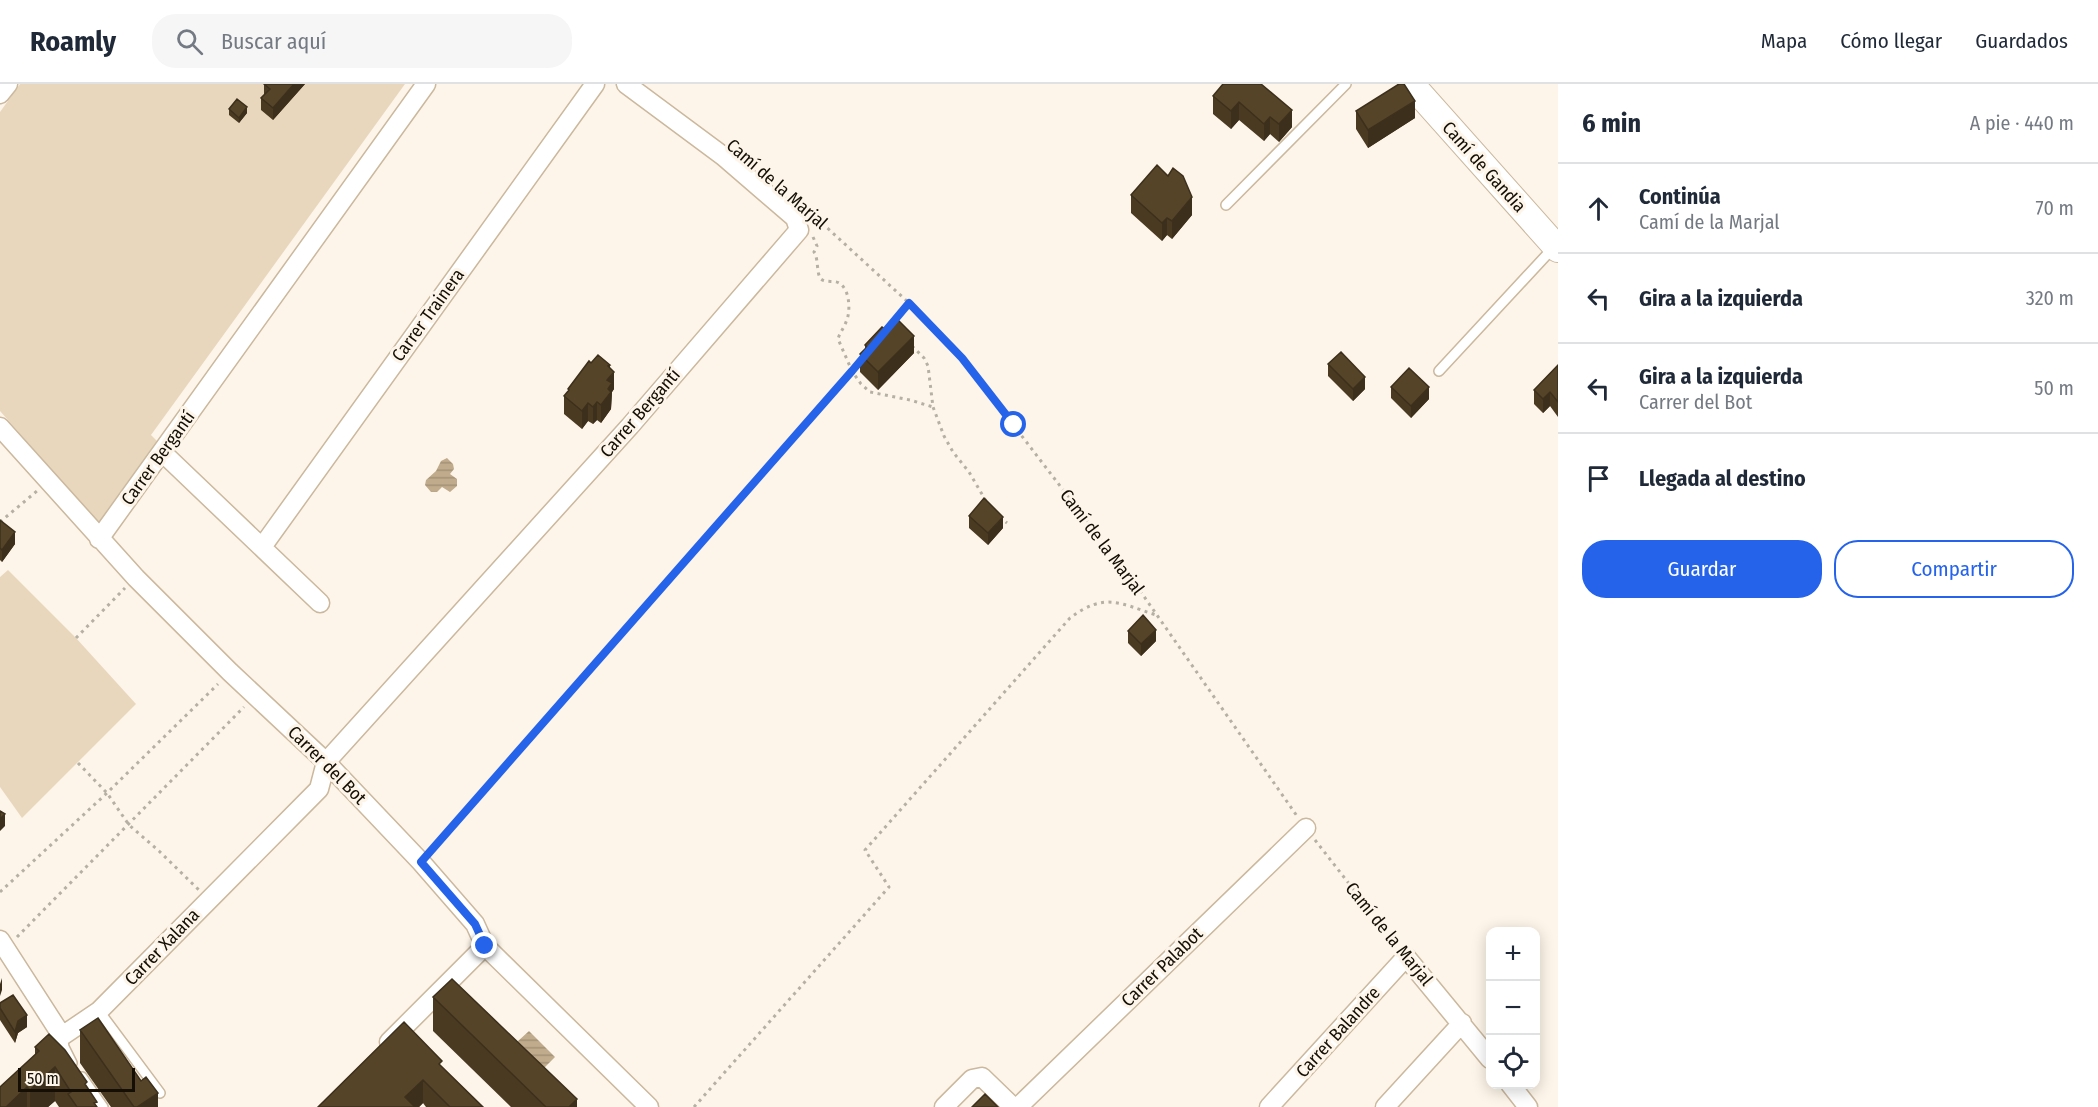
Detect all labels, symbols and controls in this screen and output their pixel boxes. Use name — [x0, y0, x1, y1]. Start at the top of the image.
search box — [152, 14, 572, 68]
text: Roamly — [30, 25, 116, 58]
icon: search — [173, 25, 206, 58]
text: Buscar aquí — [221, 28, 326, 55]
text: Mapa — [1761, 28, 1807, 54]
text: Cómo llegar — [1840, 28, 1942, 54]
text: Guardados — [1975, 28, 2068, 54]
text: 6 min — [1582, 108, 1641, 139]
text: A pie · 440 m — [1970, 111, 2074, 135]
street label: Camí de Gandia — [1437, 117, 1531, 217]
street label: Camí de la Marjal — [722, 134, 832, 234]
text: Continúa — [1639, 183, 1721, 210]
icon: ahead — [1582, 192, 1615, 225]
text: 70 m — [2036, 196, 2074, 220]
text: Camí de la Marjal — [1639, 210, 1780, 234]
street label: Carrer Trainera — [387, 264, 469, 366]
icon: left — [1582, 282, 1615, 315]
text: Gira a la izquierda — [1639, 285, 1803, 312]
text: 320 m — [2026, 286, 2074, 310]
text: Gira a la izquierda — [1639, 363, 1803, 390]
street label: Carrer Bergantí — [595, 364, 685, 462]
icon: left — [1582, 372, 1615, 405]
text: 50 m — [2034, 376, 2074, 400]
text: Carrer del Bot — [1639, 390, 1752, 414]
street label: Carrer Bergantí — [117, 406, 200, 509]
route start — [1000, 411, 1026, 437]
icon: arrive — [1582, 462, 1615, 495]
text: Llegada al destino — [1639, 465, 1806, 492]
street label: Camí de la Marjal — [1055, 485, 1149, 599]
button: Guardar — [1582, 540, 1822, 598]
button: Compartir — [1834, 540, 2074, 598]
street label: Carrer del Bot — [283, 721, 371, 809]
street label: Camí de la Marjal — [1341, 878, 1438, 990]
street label: Carrer Xalana — [120, 904, 204, 990]
street label: Carrer Palabot — [1117, 923, 1207, 1011]
map controls — [1486, 927, 1540, 1089]
button: + — [1486, 927, 1540, 981]
route end — [471, 932, 497, 958]
button: − — [1486, 981, 1540, 1035]
street label: Carrer Balandre — [1291, 982, 1385, 1082]
button: locate — [1486, 1035, 1540, 1089]
scale bar — [18, 1065, 135, 1092]
text: 50 m — [27, 1069, 59, 1088]

